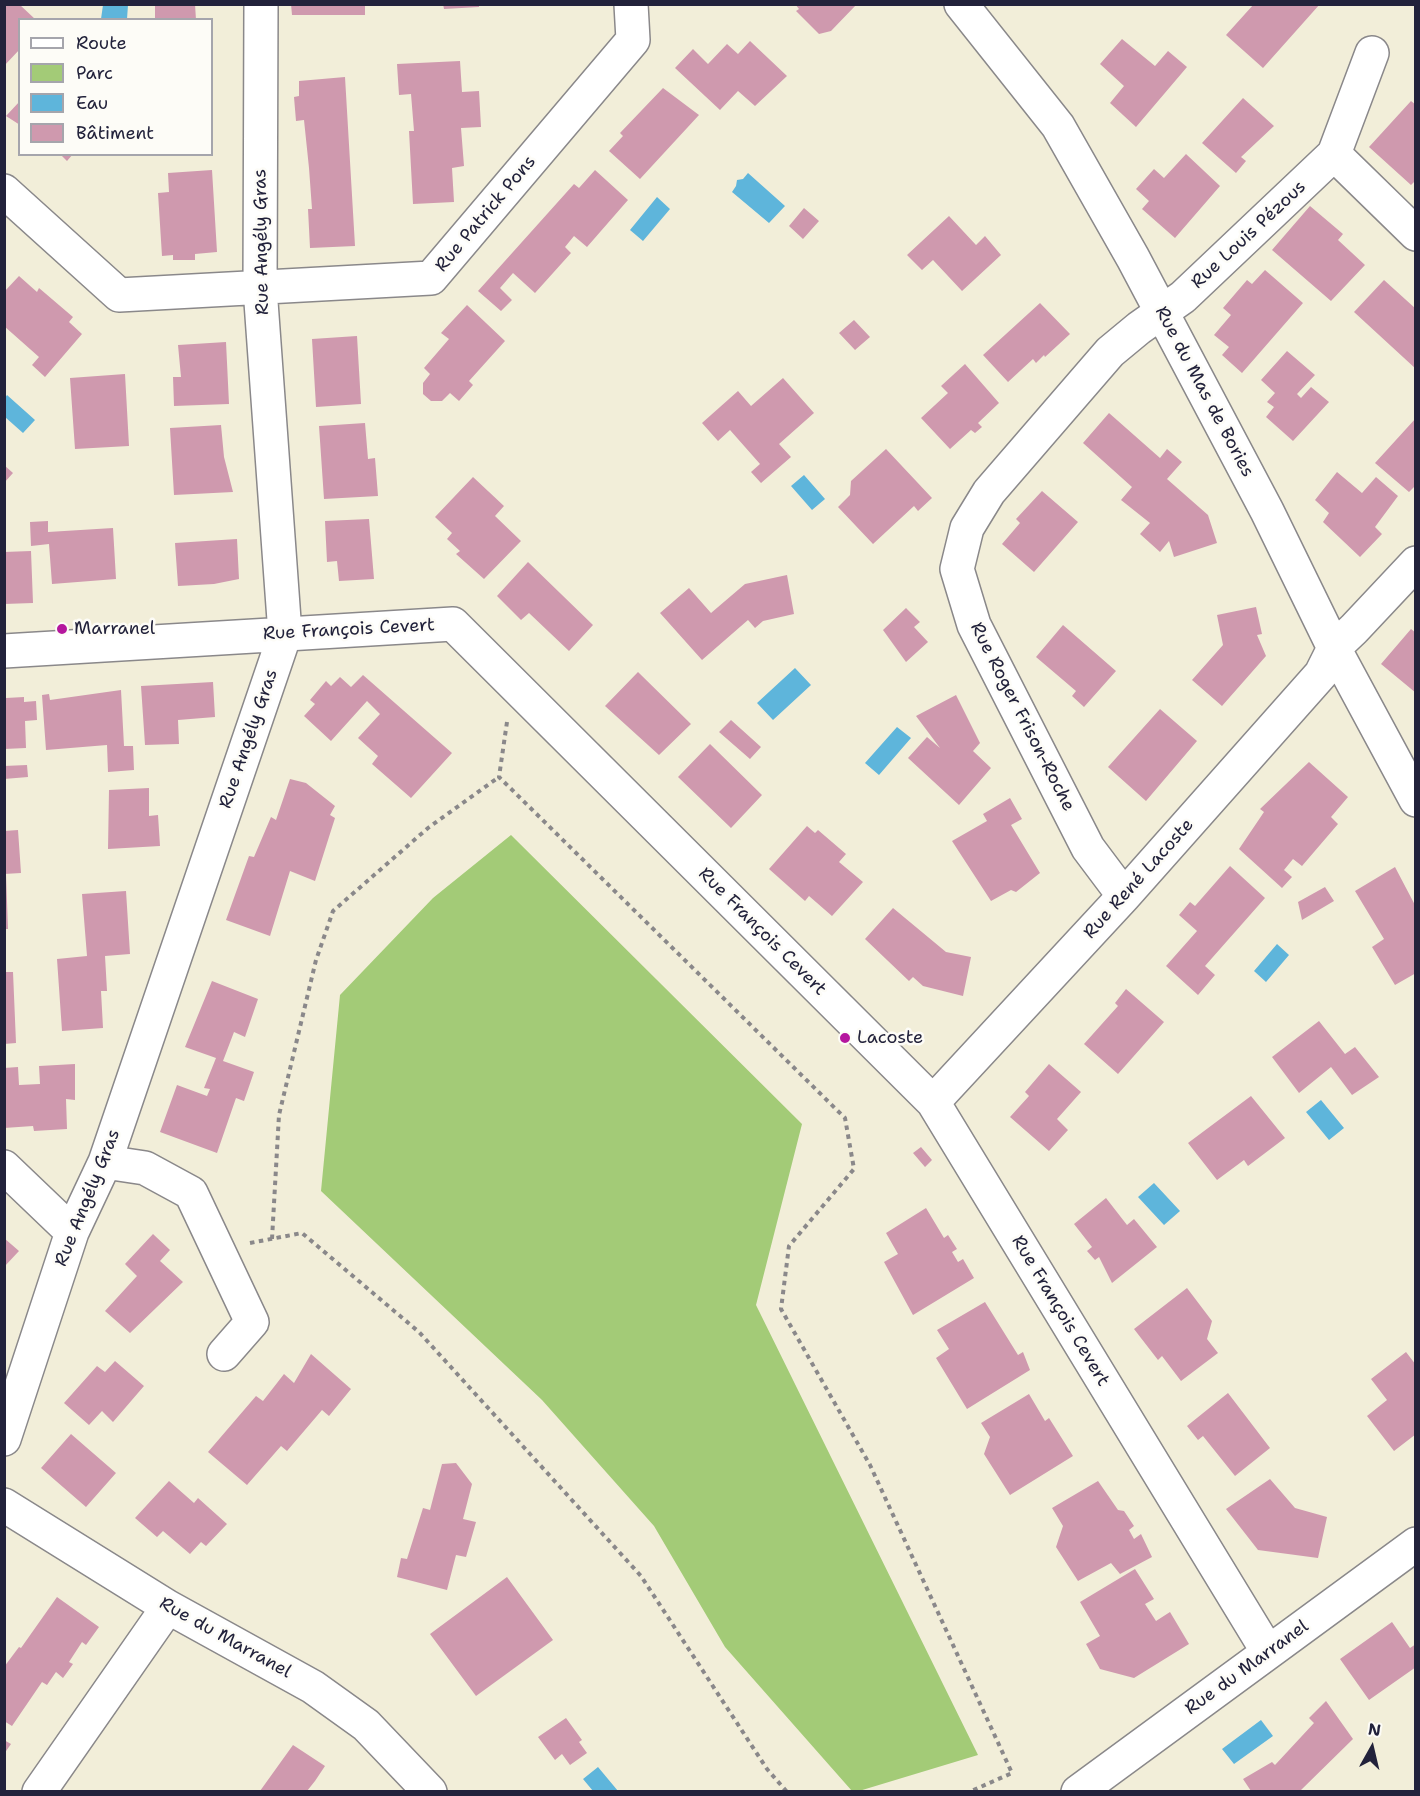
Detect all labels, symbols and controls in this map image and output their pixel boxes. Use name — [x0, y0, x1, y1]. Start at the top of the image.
legend — [18, 18, 213, 156]
text: Route — [76, 31, 127, 55]
text: Parc — [76, 61, 113, 85]
text: Eau — [76, 91, 108, 115]
text: Bâtiment — [76, 121, 154, 145]
street label: Rue Patrick Pons — [431, 151, 541, 277]
street label: Rue Angély Gras — [250, 169, 274, 315]
street label: Rue Louis Pézous — [1187, 176, 1311, 294]
street label: Rue du Mas de Bories — [1150, 303, 1258, 481]
street label: Rue François Cevert — [263, 615, 435, 645]
place label: Marranel — [74, 618, 155, 640]
street label: Rue Roger Frison-Roche — [965, 619, 1079, 815]
marker: Marranel — [55, 622, 69, 636]
street label: Rue Angély Gras — [215, 666, 283, 812]
street label: Rue René Lacoste — [1079, 815, 1199, 943]
street label: Rue François Cevert — [694, 864, 830, 1000]
place label: Lacoste — [857, 1027, 923, 1049]
marker: Lacoste — [838, 1031, 852, 1045]
street label: Rue Angély Gras — [51, 1126, 125, 1270]
street label: Rue François Cevert — [1006, 1232, 1114, 1390]
street label: Rue du Marranel — [155, 1593, 295, 1683]
street label: Rue du Marranel — [1181, 1616, 1313, 1720]
north arrow — [1342, 1718, 1402, 1778]
text: N — [1367, 1718, 1382, 1741]

